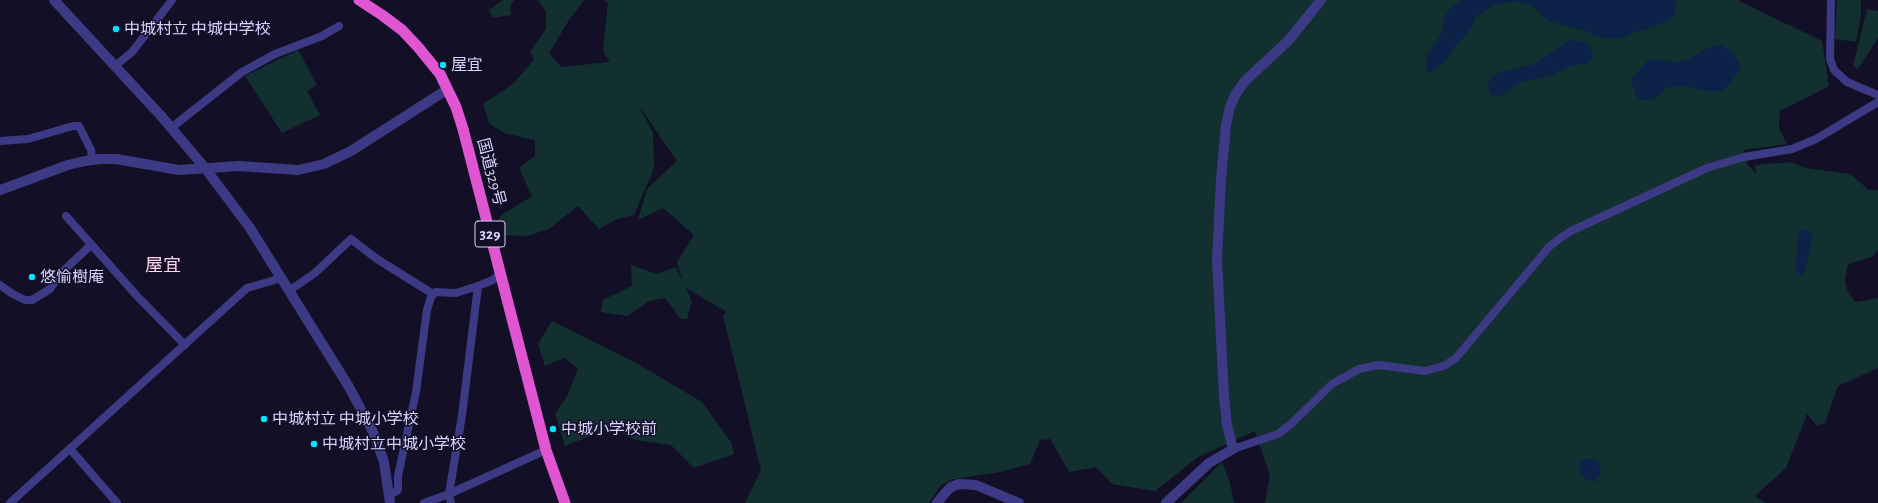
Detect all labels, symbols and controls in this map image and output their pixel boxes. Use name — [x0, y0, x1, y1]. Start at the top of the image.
place label: 中城村立 中城中学校 — [124, 19, 271, 39]
marker: 中城村立 中城中学校 — [111, 24, 121, 34]
place label: 屋宜 — [451, 55, 483, 75]
marker: 屋宜 — [438, 60, 448, 70]
street label: 国道329号 — [473, 136, 509, 208]
road number: 329 — [475, 221, 505, 247]
district label: 屋宜 — [145, 255, 181, 277]
place label: 悠愉樹庵 — [40, 267, 104, 287]
marker: 悠愉樹庵 — [27, 272, 37, 282]
place label: 中城村立 中城小学校 — [272, 409, 419, 429]
marker: 中城村立 中城小学校 — [259, 414, 269, 424]
place label: 中城小学校前 — [561, 419, 657, 439]
marker: 中城小学校前 — [548, 424, 558, 434]
place label: 中城村立中城小学校 — [322, 434, 466, 454]
marker: 中城村立中城小学校 — [309, 439, 319, 449]

